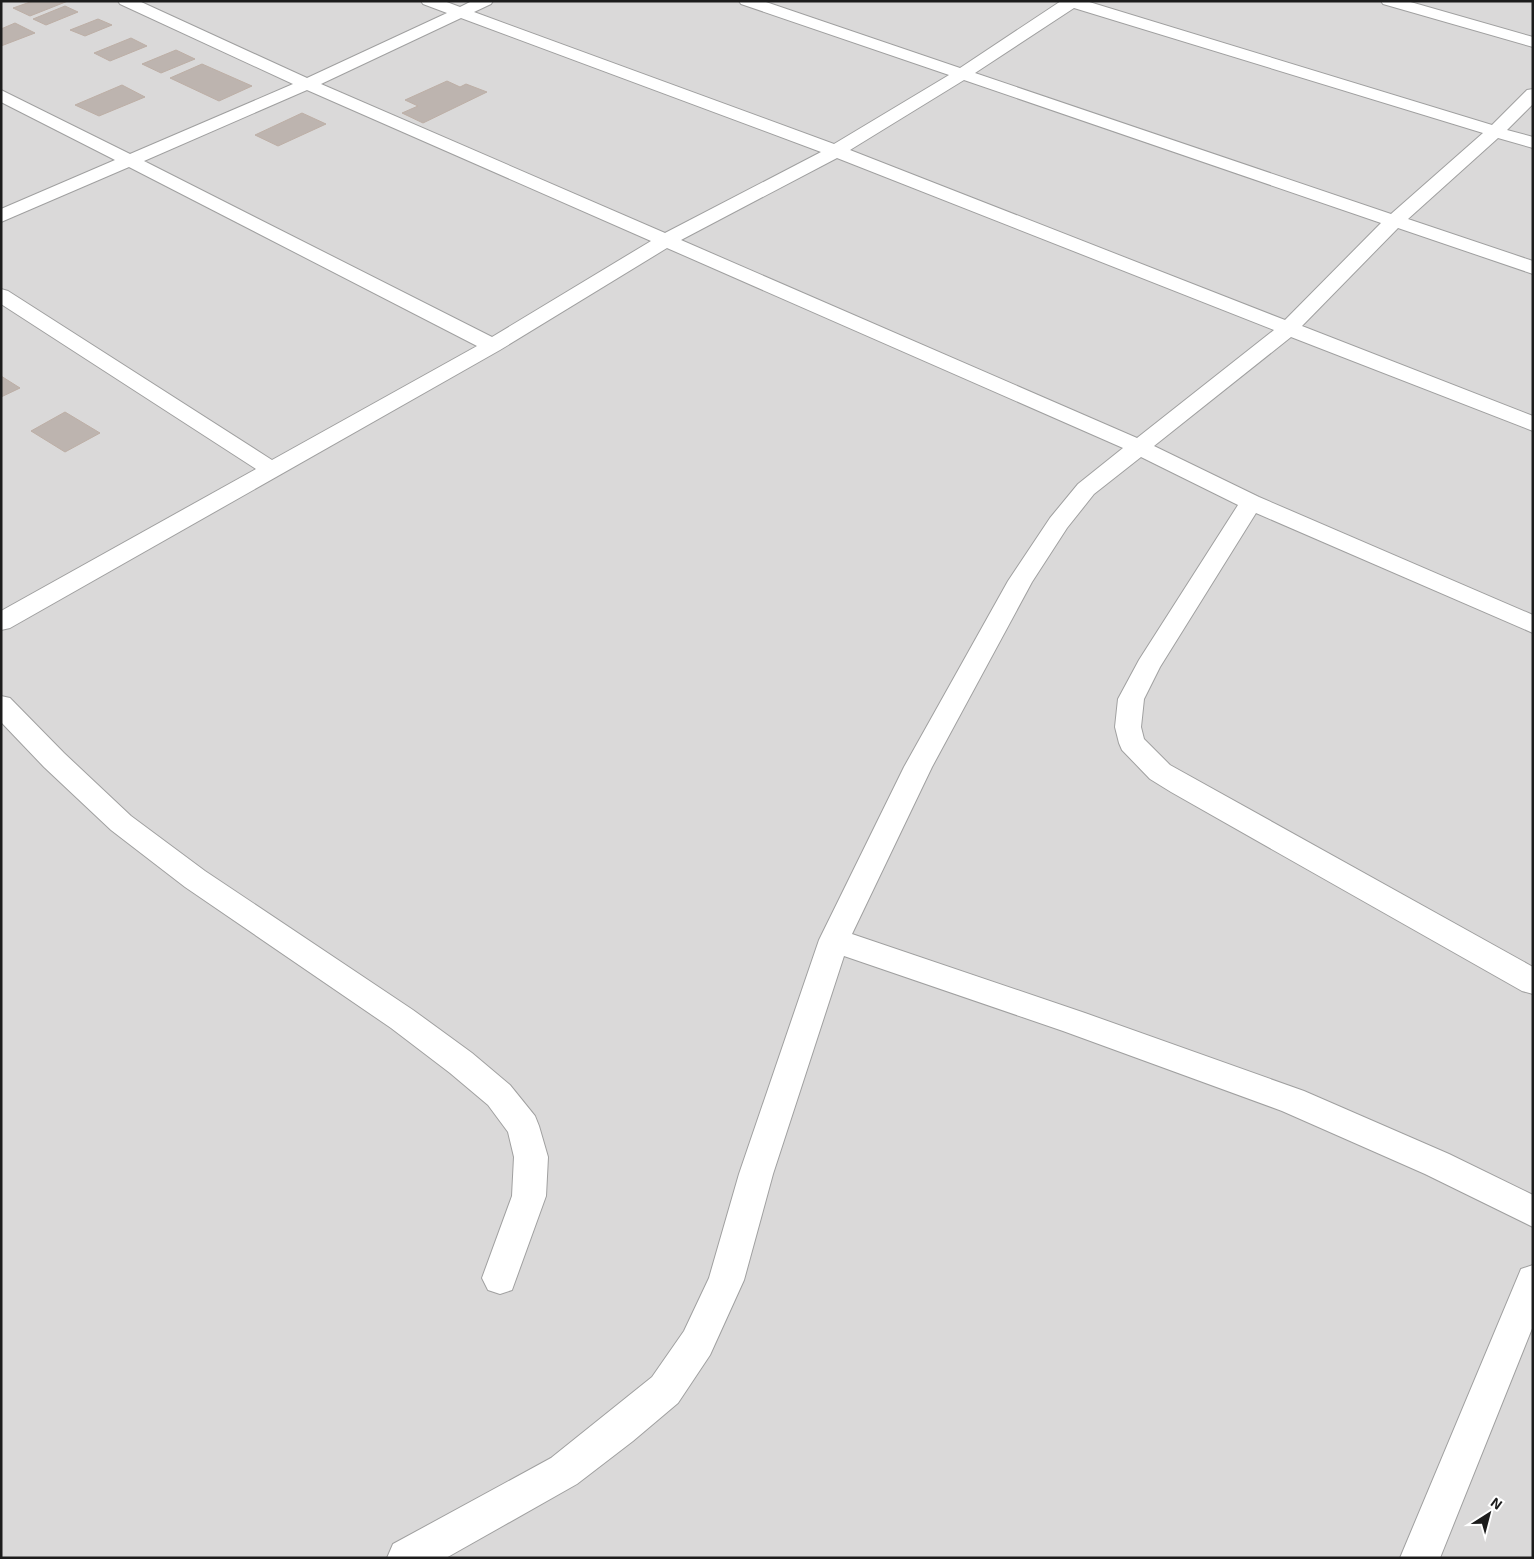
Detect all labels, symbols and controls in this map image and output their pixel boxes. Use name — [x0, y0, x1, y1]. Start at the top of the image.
north arrow — [1464, 1489, 1514, 1539]
text: N — [1488, 1493, 1506, 1513]

